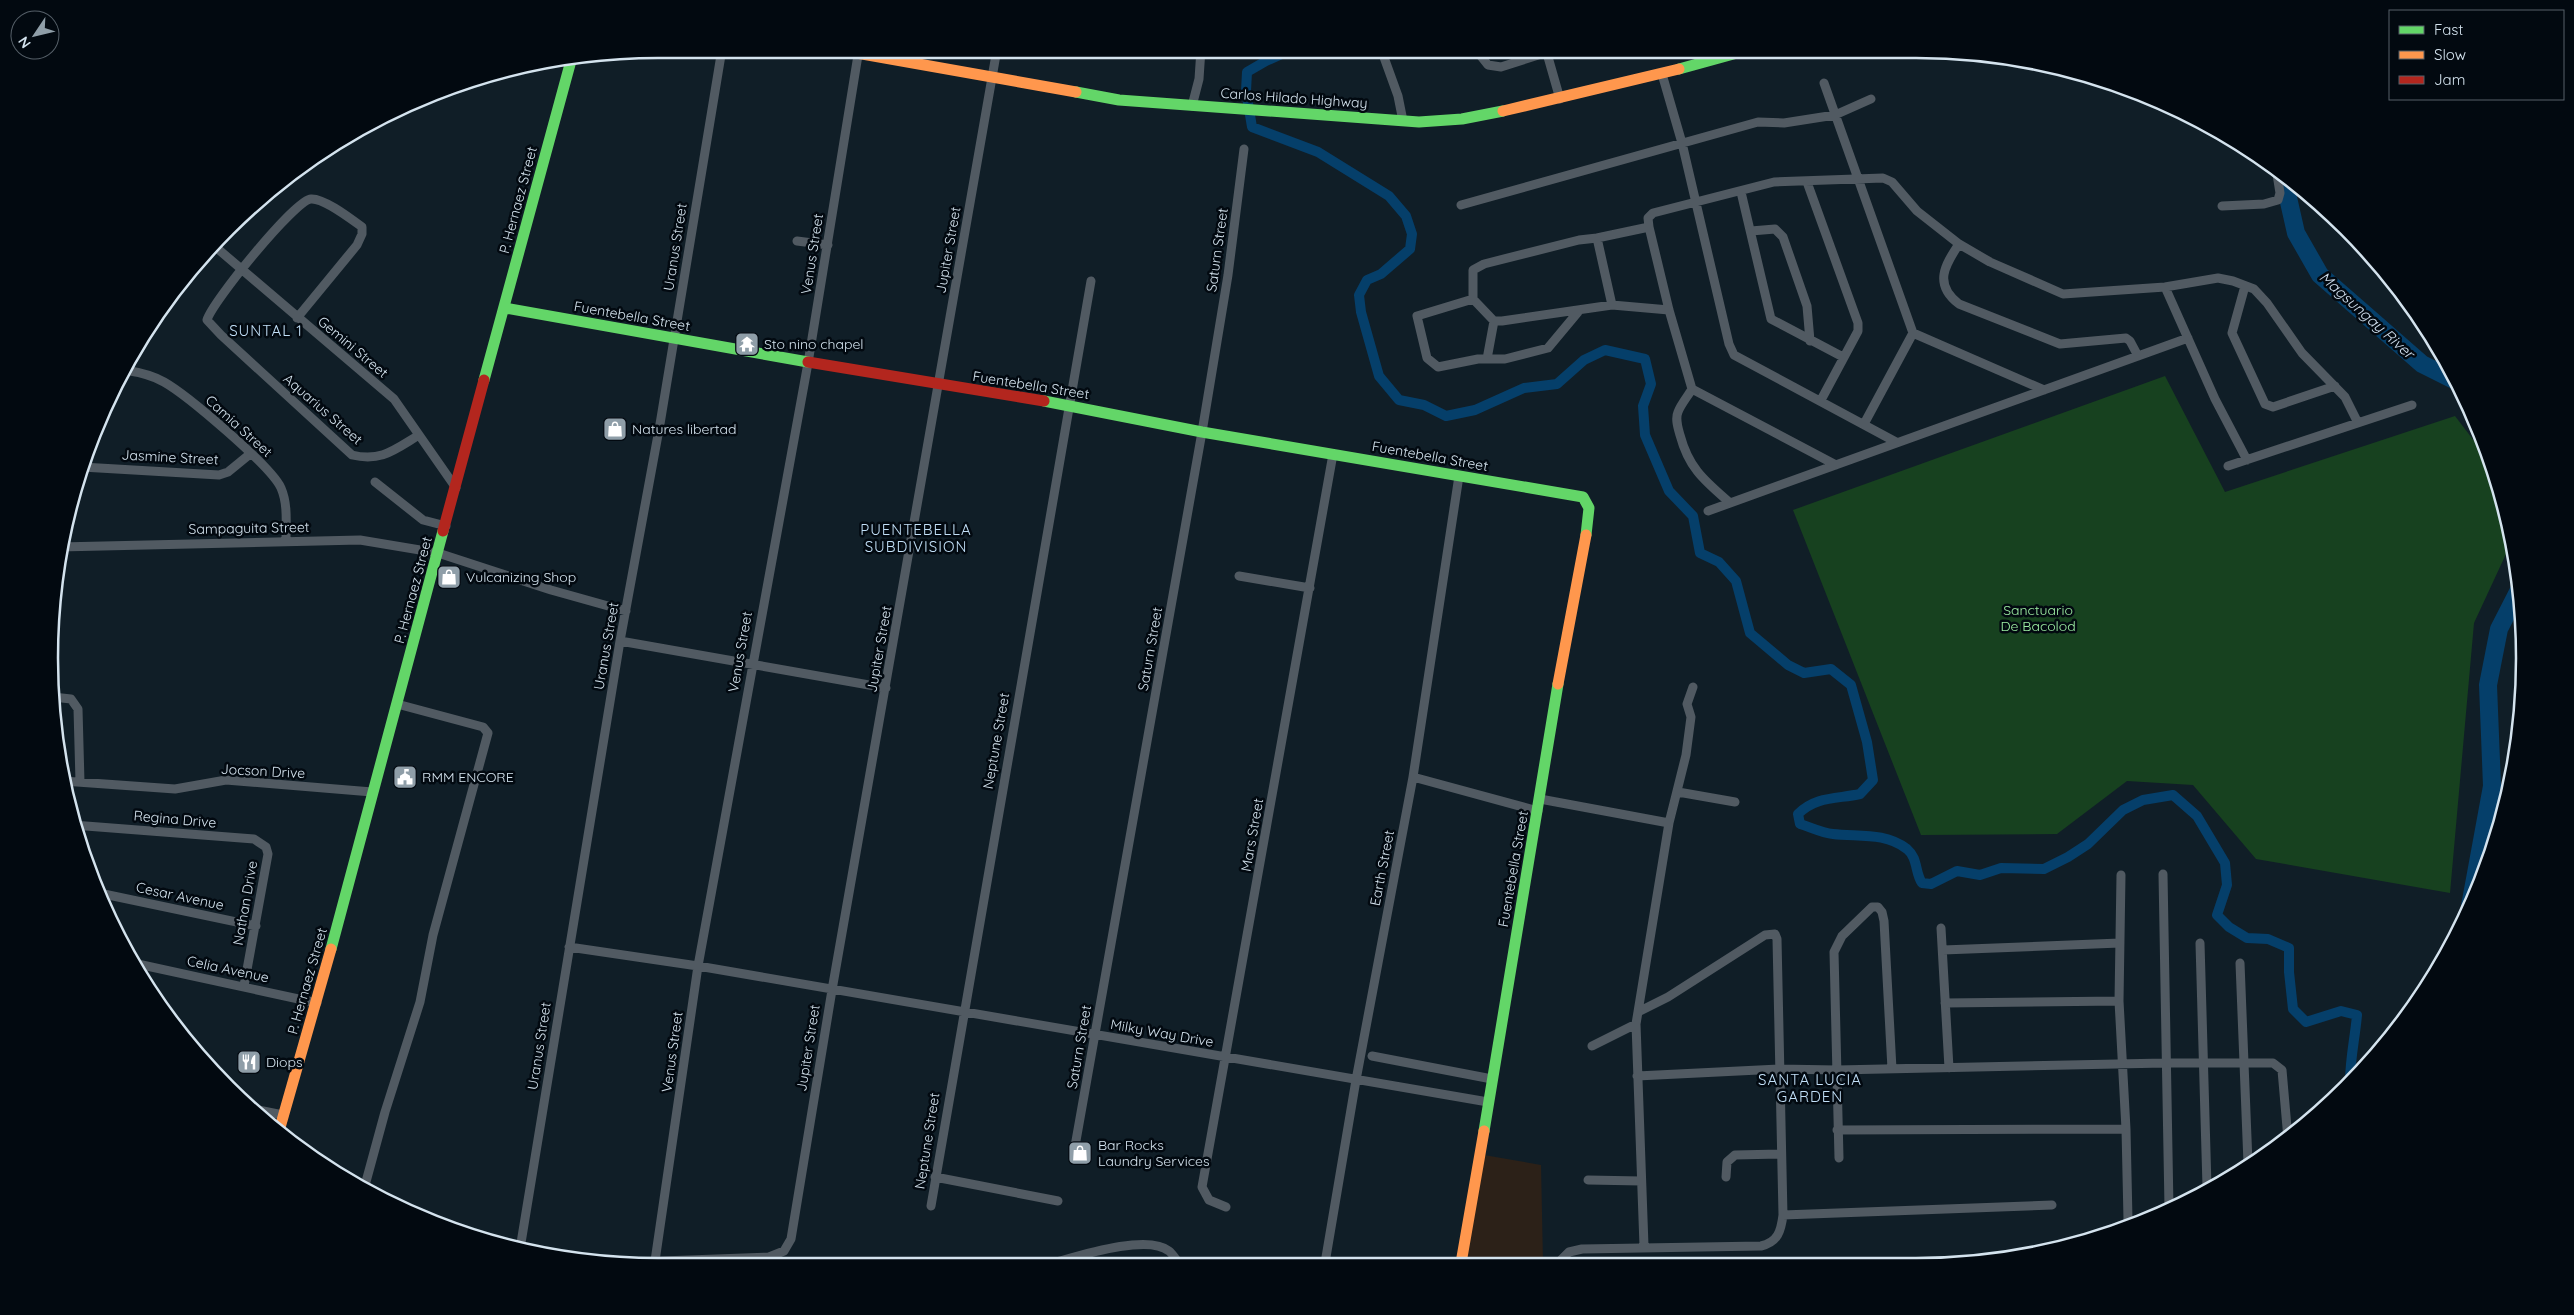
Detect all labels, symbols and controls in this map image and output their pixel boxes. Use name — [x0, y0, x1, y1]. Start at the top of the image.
north arrow — [10, 10, 60, 60]
legend — [2389, 10, 2564, 100]
text: Fast — [2434, 20, 2463, 39]
text: N — [14, 33, 35, 52]
text: Slow — [2434, 45, 2466, 64]
text: Jam — [2434, 70, 2465, 89]
street label: Carlos Hilado Highway — [1220, 84, 1368, 112]
street label: P. Hernaez Street — [495, 144, 541, 255]
street label: Uranus Street — [659, 202, 691, 292]
street label: Jupiter Street — [932, 205, 965, 295]
street label: Saturn Street — [1202, 207, 1232, 293]
street label: Venus Street — [797, 212, 827, 296]
water label: Magsungay River — [2316, 267, 2420, 364]
street label: Fuentebella Street — [572, 297, 692, 335]
street label: Gemini Street — [314, 312, 392, 382]
district label: SUNTAL 1 — [229, 321, 303, 340]
temple icon: Sto nino chapel — [734, 331, 760, 357]
place label: Sto nino chapel — [764, 335, 864, 353]
street label: Fuentebella Street — [971, 367, 1091, 403]
street label: Aquarius Street — [280, 370, 366, 448]
street label: Camia Street — [202, 391, 276, 461]
shop icon: Natures libertad — [602, 416, 628, 442]
place label: Natures libertad — [632, 420, 736, 438]
street label: Fuentebella Street — [1370, 437, 1490, 475]
street label: Jasmine Street — [121, 445, 219, 469]
street label: Sampaguita Street — [188, 518, 310, 538]
district label: PUENTEBELLA SUBDIVISION — [860, 520, 972, 556]
street label: P. Hernaez Street — [390, 534, 436, 645]
shop icon: Vulcanizing Shop — [436, 564, 462, 590]
place label: Vulcanizing Shop — [466, 568, 576, 586]
street label: Uranus Street — [589, 601, 623, 691]
park label: Sanctuario De Bacolod — [2000, 601, 2076, 635]
street label: Jupiter Street — [863, 604, 896, 694]
street label: Saturn Street — [1134, 606, 1166, 692]
street label: Venus Street — [724, 610, 756, 694]
street label: Neptune Street — [979, 691, 1013, 791]
street label: Jocson Drive — [220, 760, 306, 782]
public building icon: RMM ENCORE — [392, 764, 418, 790]
place label: RMM ENCORE — [422, 768, 514, 786]
street label: Mars Street — [1237, 797, 1267, 873]
street label: Regina Drive — [133, 806, 217, 832]
street label: Fuentebella Street — [1494, 809, 1532, 929]
street label: Earth Street — [1366, 828, 1398, 907]
street label: Nathan Drive — [229, 859, 261, 947]
street label: Cesar Avenue — [134, 878, 226, 914]
street label: P. Hernaez Street — [283, 925, 331, 1036]
street label: Celia Avenue — [185, 952, 271, 986]
street label: Uranus Street — [523, 1001, 555, 1091]
street label: Jupiter Street — [792, 1003, 824, 1093]
street label: Saturn Street — [1063, 1004, 1095, 1090]
street label: Venus Street — [657, 1010, 687, 1094]
street label: Milky Way Drive — [1109, 1015, 1215, 1051]
restaurant icon: Diops — [236, 1049, 262, 1075]
place label: Diops — [266, 1053, 303, 1071]
district label: SANTA LUCIA GARDEN — [1758, 1070, 1862, 1106]
street label: Neptune Street — [910, 1091, 944, 1191]
place label: Bar Rocks Laundry Services — [1098, 1136, 1210, 1170]
shop icon: Bar Rocks Laundry Services — [1067, 1140, 1093, 1166]

